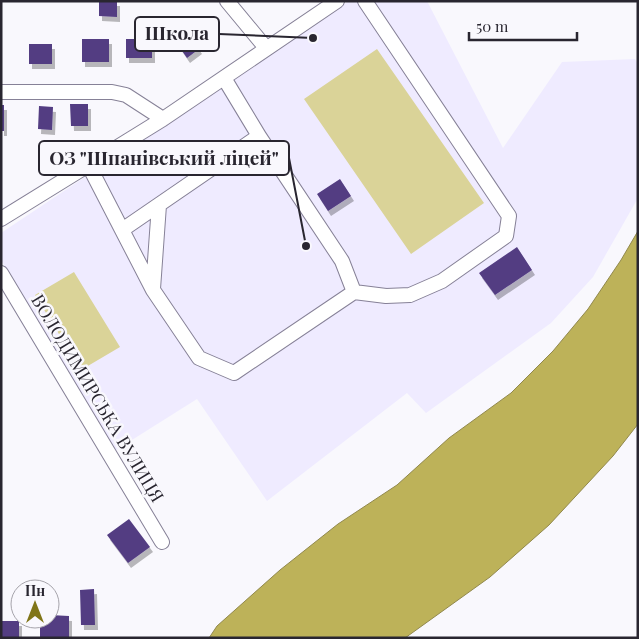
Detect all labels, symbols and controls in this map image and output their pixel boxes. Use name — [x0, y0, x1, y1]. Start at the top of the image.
scale bar — [469, 10, 576, 42]
text: 50 m — [476, 16, 509, 36]
callout: Школа — [135, 17, 219, 51]
text: Школа — [145, 19, 209, 45]
callout: ОЗ "Шпанівський ліцей" — [39, 141, 289, 175]
text: ОЗ "Шпанівський ліцей" — [49, 144, 279, 170]
street label: ВОЛОДИМИРСЬКА ВУЛИЦЯ — [26, 290, 170, 506]
north arrow — [10, 579, 60, 629]
text: Пн — [25, 581, 45, 600]

